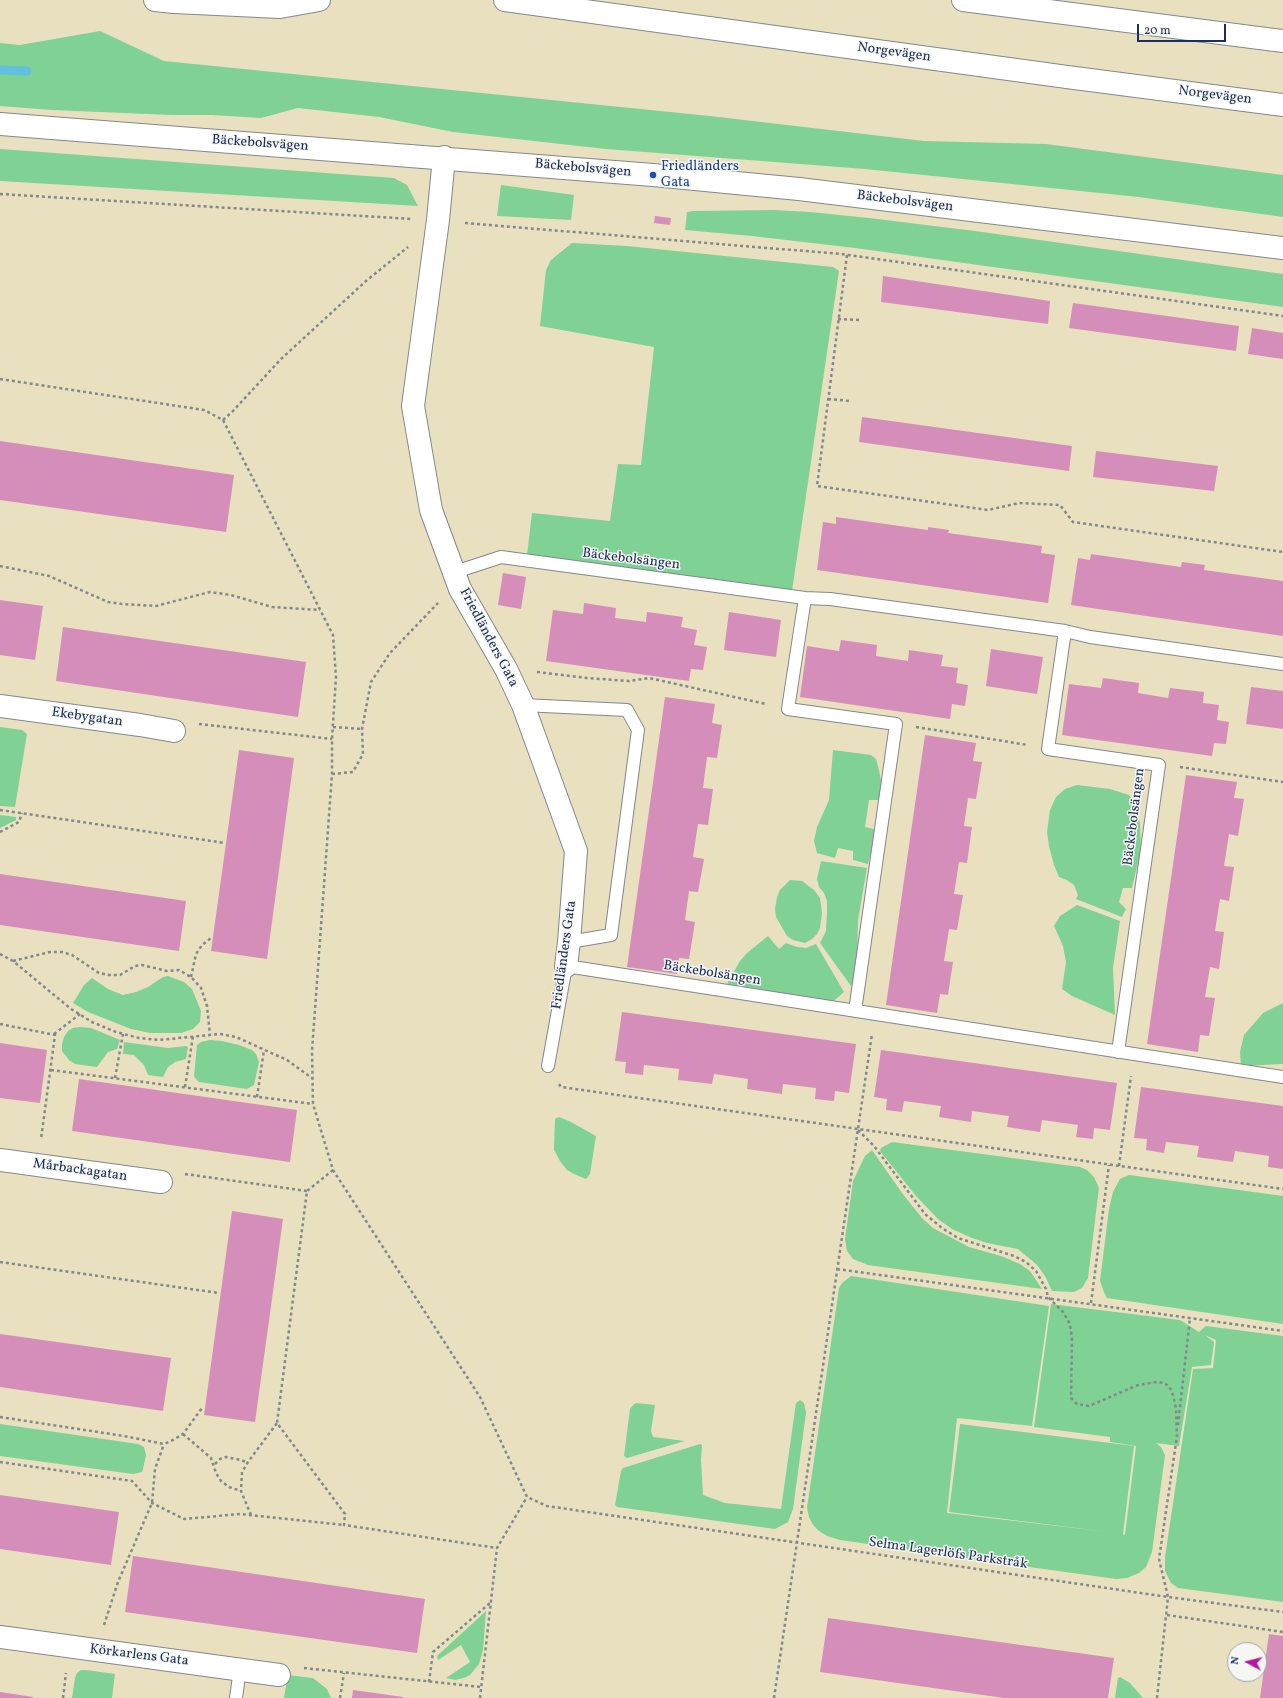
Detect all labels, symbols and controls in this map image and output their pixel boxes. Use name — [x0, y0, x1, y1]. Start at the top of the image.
scale bar — [1139, 16, 1228, 42]
text: 20 m — [1144, 23, 1171, 39]
street label: Norgevägen — [856, 40, 932, 66]
street label: Norgevägen — [1177, 83, 1253, 109]
street label: Bäckebolsvägen — [211, 132, 309, 156]
street label: Bäckebolsvägen — [534, 156, 632, 182]
place label: Friedländers Gata — [661, 159, 739, 192]
marker: Friedländers Gata — [648, 170, 658, 180]
street label: Bäckebolsvägen — [856, 188, 954, 216]
street label: Bäckebolsängen — [581, 546, 681, 574]
street label: Friedländers Gata — [455, 586, 521, 690]
street label: Ekebygatan — [50, 705, 124, 731]
street label: Bäckebolsängen — [1121, 767, 1149, 867]
street label: Friedländers Gata — [549, 900, 581, 1010]
street label: Bäckebolsängen — [662, 958, 762, 990]
street label: Mårbackagatan — [32, 1156, 128, 1186]
street label: Selma Lagerlöfs Parkstråk — [867, 1535, 1029, 1573]
street label: Körkarlens Gata — [89, 1642, 189, 1670]
north arrow — [1227, 1642, 1267, 1682]
text: N — [1228, 1656, 1244, 1665]

